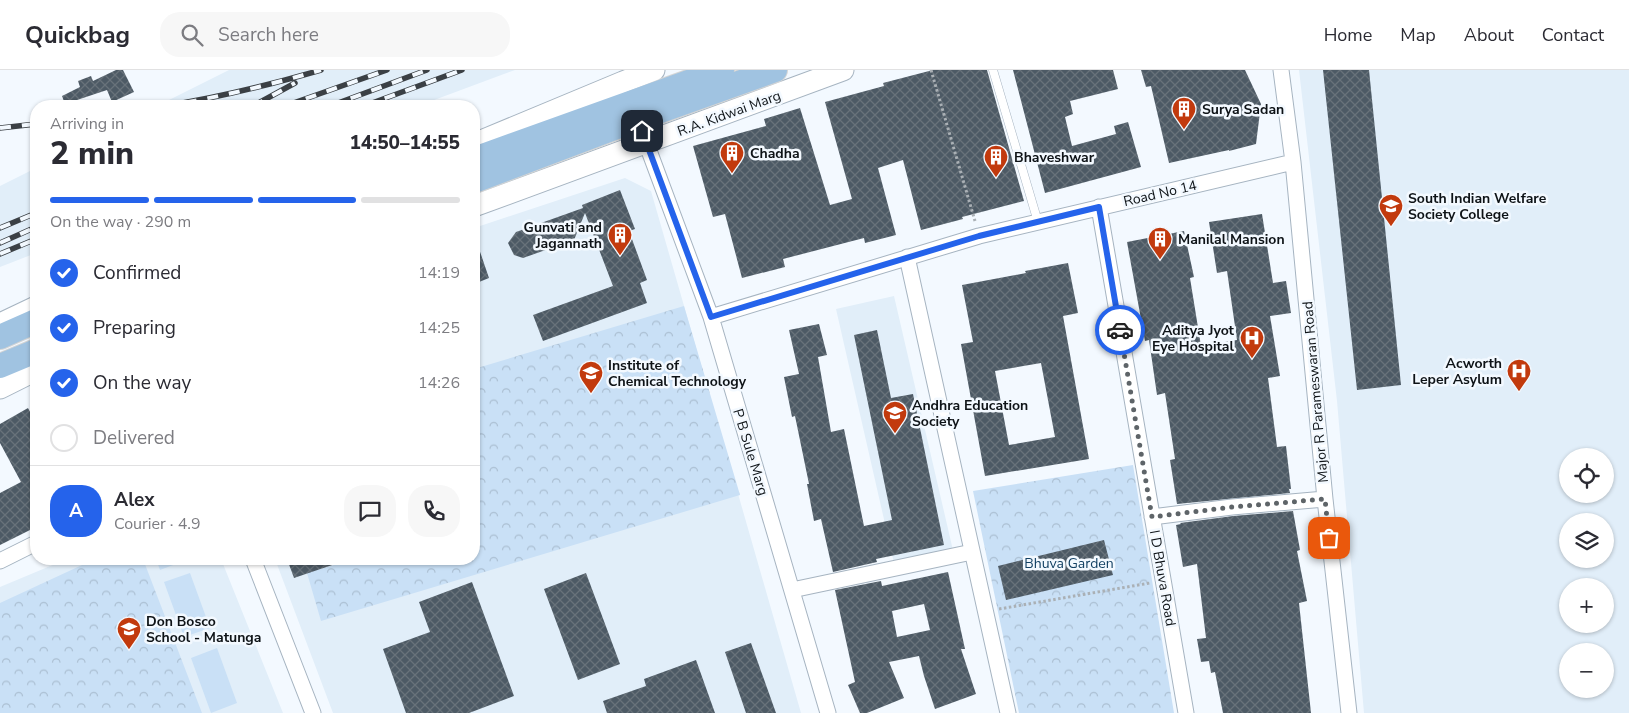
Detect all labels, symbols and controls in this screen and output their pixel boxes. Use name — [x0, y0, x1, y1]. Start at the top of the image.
search box — [160, 12, 510, 57]
text: Quickbag — [25, 19, 130, 51]
icon: search — [178, 21, 206, 49]
text: Search here — [218, 22, 319, 48]
text: Home — [1324, 23, 1372, 47]
text: Map — [1400, 23, 1436, 47]
text: About — [1464, 23, 1514, 47]
text: Contact — [1542, 23, 1604, 47]
street label: R.A. Kidwai Marg — [675, 86, 784, 141]
building icon: Surya Sadan — [1171, 96, 1197, 130]
place label: Surya Sadan — [1202, 100, 1284, 119]
pin — [621, 110, 663, 152]
text: Arriving in — [50, 113, 124, 135]
icon: home — [628, 117, 656, 145]
text: 14:50–14:55 — [349, 130, 460, 156]
text: 2 min — [50, 132, 134, 175]
building icon: Chadha — [719, 140, 745, 174]
place label: Chadha — [750, 144, 800, 163]
building icon: Bhaveshwar — [983, 144, 1009, 178]
place label: Bhaveshwar — [1014, 148, 1095, 167]
street label: Road No 14 — [1122, 176, 1199, 211]
place label: South Indian Welfare Society College — [1408, 189, 1547, 224]
school or university icon: South Indian Welfare Society College — [1378, 193, 1404, 227]
text: On the way · 290 m — [50, 211, 191, 233]
place label: Gunvati and Jagannath — [524, 218, 602, 253]
building icon: Gunvati and Jagannath — [607, 222, 633, 256]
building icon: Manilal Mansion — [1147, 226, 1173, 260]
place label: Manilal Mansion — [1178, 230, 1285, 249]
icon: check — [50, 259, 78, 287]
text: Confirmed — [93, 260, 181, 286]
text: 14:19 — [418, 262, 460, 284]
street label: Major R Parameswaran Road — [1298, 301, 1333, 483]
courier — [1095, 305, 1145, 355]
icon: check — [50, 314, 78, 342]
text: Preparing — [93, 315, 176, 341]
icon: car — [1106, 316, 1134, 344]
text: 14:25 — [418, 317, 460, 339]
place label: Aditya Jyot Eye Hospital — [1152, 321, 1235, 356]
hospital icon: Aditya Jyot Eye Hospital — [1239, 325, 1265, 359]
place label: Acworth Leper Asylum — [1412, 354, 1502, 389]
place label: Institute of Chemical Technology — [608, 356, 747, 391]
hospital icon: Acworth Leper Asylum — [1506, 358, 1532, 392]
school or university icon: Institute of Chemical Technology — [578, 360, 604, 394]
icon: check — [50, 369, 78, 397]
text: On the way — [93, 370, 191, 396]
text: 14:26 — [418, 372, 460, 394]
place label: Andhra Education Society — [912, 396, 1028, 431]
school or university icon: Andhra Education Society — [882, 400, 908, 434]
street label: P B Sule Marg — [728, 407, 773, 498]
text: Delivered — [93, 425, 175, 451]
map controls — [1559, 448, 1614, 698]
button: locate — [1559, 448, 1614, 503]
button: chat — [344, 485, 396, 537]
button: phone — [408, 485, 460, 537]
text: Alex — [114, 487, 155, 513]
text: A — [69, 498, 83, 524]
text: Courier · 4.9 — [114, 513, 200, 535]
button: layers — [1559, 513, 1614, 568]
pin — [1308, 517, 1350, 559]
icon: bag — [1315, 524, 1343, 552]
street label: I D Bhuva Road — [1145, 529, 1180, 628]
park label: Bhuva Garden — [1024, 554, 1114, 573]
button: + — [1559, 578, 1614, 633]
place label: Don Bosco School - Matunga — [146, 612, 261, 647]
school or university icon: Don Bosco School - Matunga — [116, 616, 142, 650]
button: − — [1559, 643, 1614, 698]

